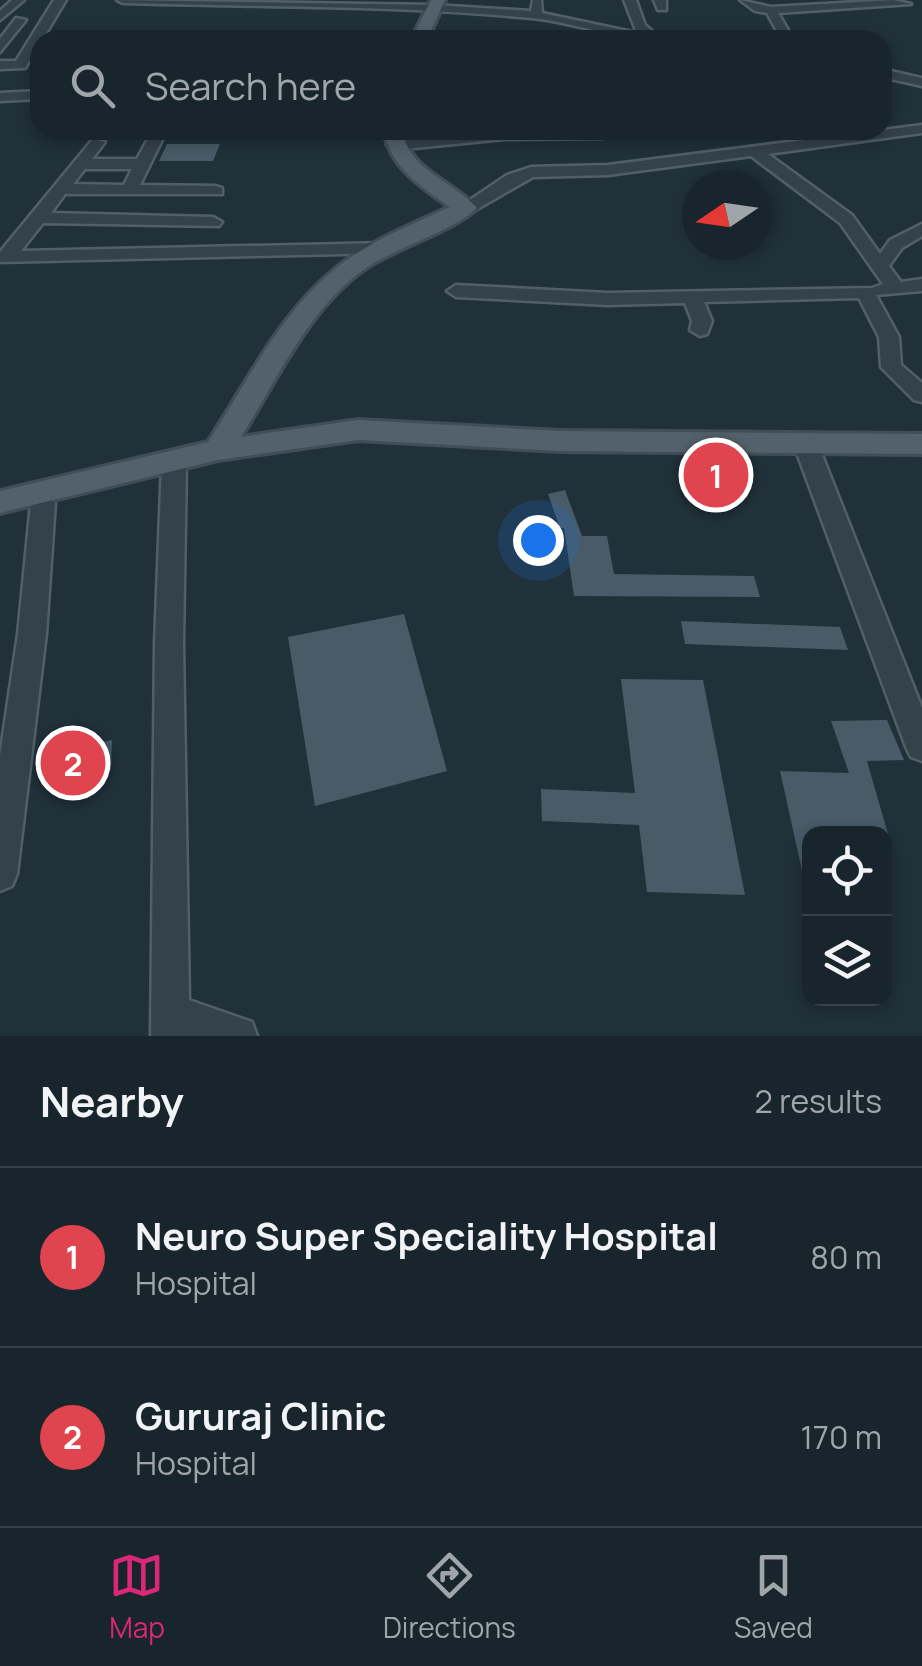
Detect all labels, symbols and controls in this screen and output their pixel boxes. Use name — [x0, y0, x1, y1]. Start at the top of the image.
search box — [30, 30, 892, 140]
icon: search — [65, 58, 120, 113]
text: Search here — [145, 59, 356, 111]
north arrow — [682, 170, 772, 260]
pin: 1 — [684, 438, 748, 512]
your location — [513, 515, 564, 566]
pin: 2 — [40, 726, 106, 800]
map controls — [802, 826, 892, 1006]
button: locate — [802, 826, 892, 916]
button: layers — [802, 916, 892, 1006]
text: Nearby — [40, 1072, 184, 1130]
text: 2 results — [755, 1079, 882, 1123]
text: Neuro Super Speciality Hospital — [135, 1209, 718, 1261]
text: 1 — [65, 1235, 80, 1279]
text: 80 m — [810, 1235, 882, 1279]
text: Hospital — [135, 1261, 257, 1305]
text: Gururaj Clinic — [135, 1389, 386, 1441]
text: 2 — [63, 1415, 82, 1459]
text: 170 m — [800, 1415, 882, 1459]
text: Hospital — [135, 1441, 257, 1485]
tab: Map — [109, 1548, 165, 1646]
tab: Directions — [383, 1548, 516, 1646]
tab: Saved — [734, 1548, 813, 1646]

